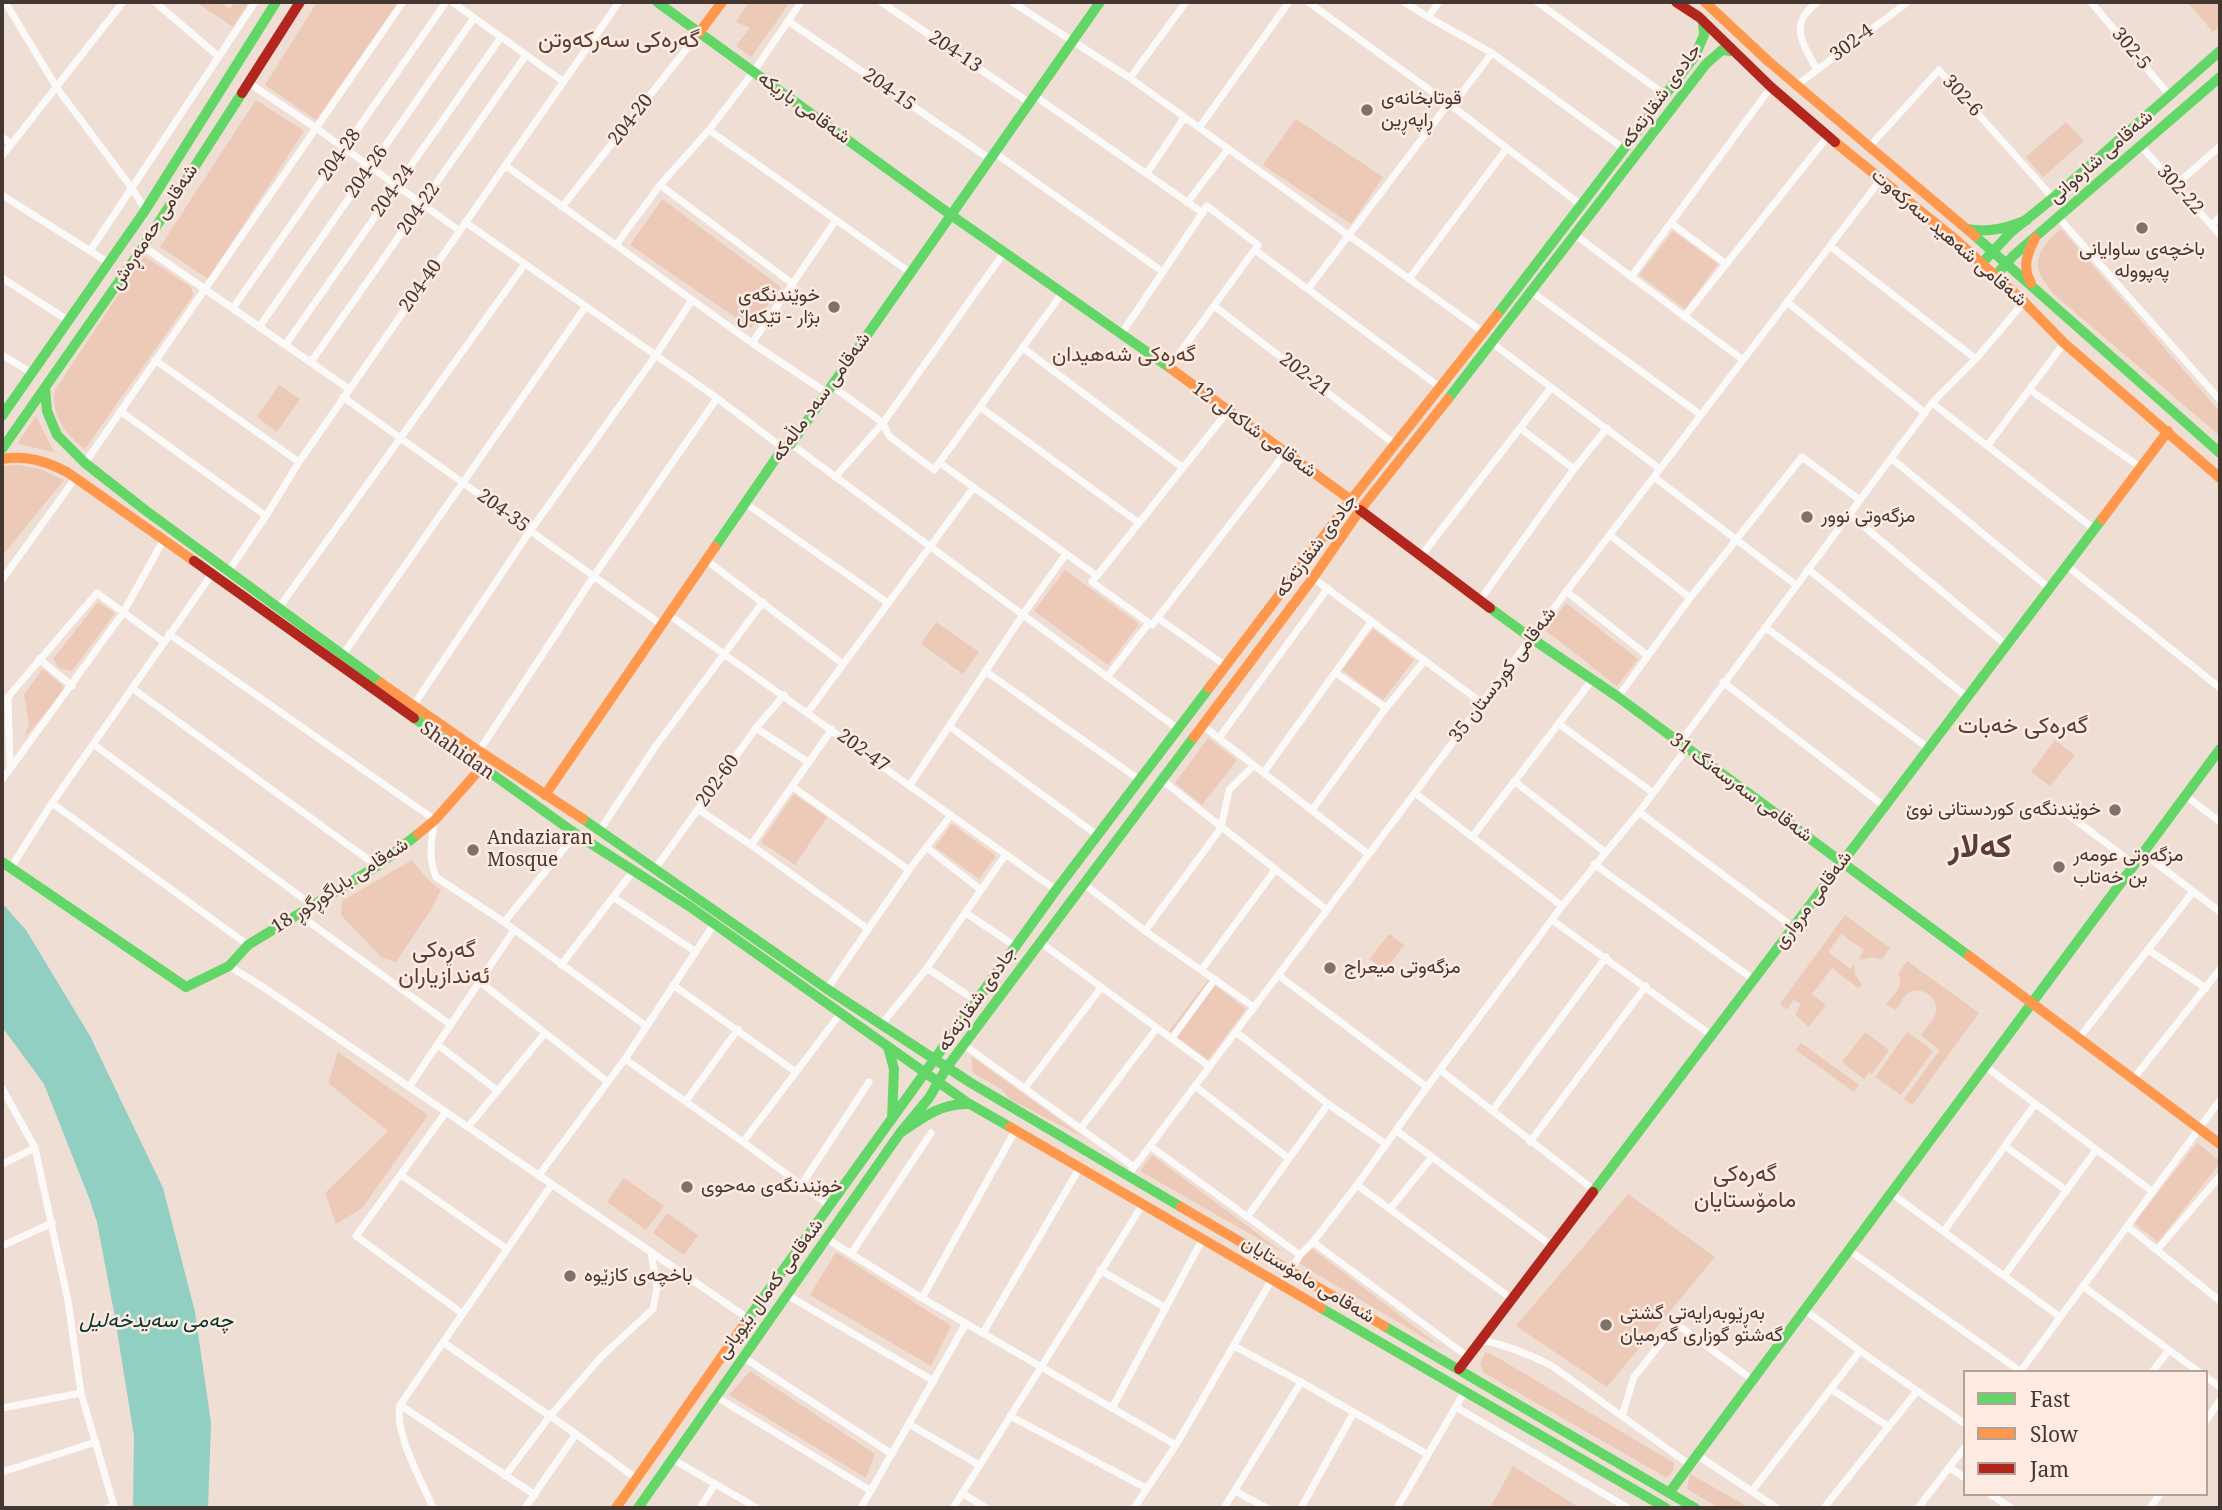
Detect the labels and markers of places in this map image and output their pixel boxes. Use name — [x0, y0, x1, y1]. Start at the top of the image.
place label: قوتابخانەی ڕاپەڕین — [1381, 88, 1462, 132]
marker: قوتابخانەی ڕاپەڕین — [1359, 102, 1375, 118]
marker: باخچەی ساوایانی پەپوولە — [2134, 220, 2150, 236]
place label: باخچەی ساوایانی پەپوولە — [2079, 239, 2205, 283]
place label: خوێندنگەی بژار - تێکەڵ — [737, 285, 820, 329]
marker: خوێندنگەی بژار - تێکەڵ — [826, 299, 842, 315]
place label: مزگەوتی نوور — [1821, 506, 1915, 528]
marker: مزگەوتی نوور — [1799, 509, 1815, 525]
place label: خوێندنگەی کوردستانی نوێ — [1906, 799, 2101, 821]
marker: خوێندنگەی کوردستانی نوێ — [2107, 802, 2123, 818]
place label: Andaziaran Mosque — [487, 828, 593, 872]
marker: Andaziaran Mosque — [465, 842, 481, 858]
place label: مزگەوتی عومەر بن خەتاب — [2073, 845, 2183, 889]
marker: مزگەوتی عومەر بن خەتاب — [2051, 859, 2067, 875]
place label: مزگەوتی میعراج — [1344, 957, 1461, 979]
marker: مزگەوتی میعراج — [1322, 960, 1338, 976]
place label: خوێندنگەی مەحوی — [701, 1176, 842, 1198]
marker: خوێندنگەی مەحوی — [679, 1179, 695, 1195]
place label: باخچەی کازێوە — [584, 1265, 693, 1287]
marker: باخچەی کازێوە — [562, 1268, 578, 1284]
place label: بەڕێوبەرایەتی گشتی گەشتو گوزاری گەرمیان — [1620, 1303, 1783, 1347]
marker: بەڕێوبەرایەتی گشتی گەشتو گوزاری گەرمیان — [1598, 1317, 1614, 1333]

